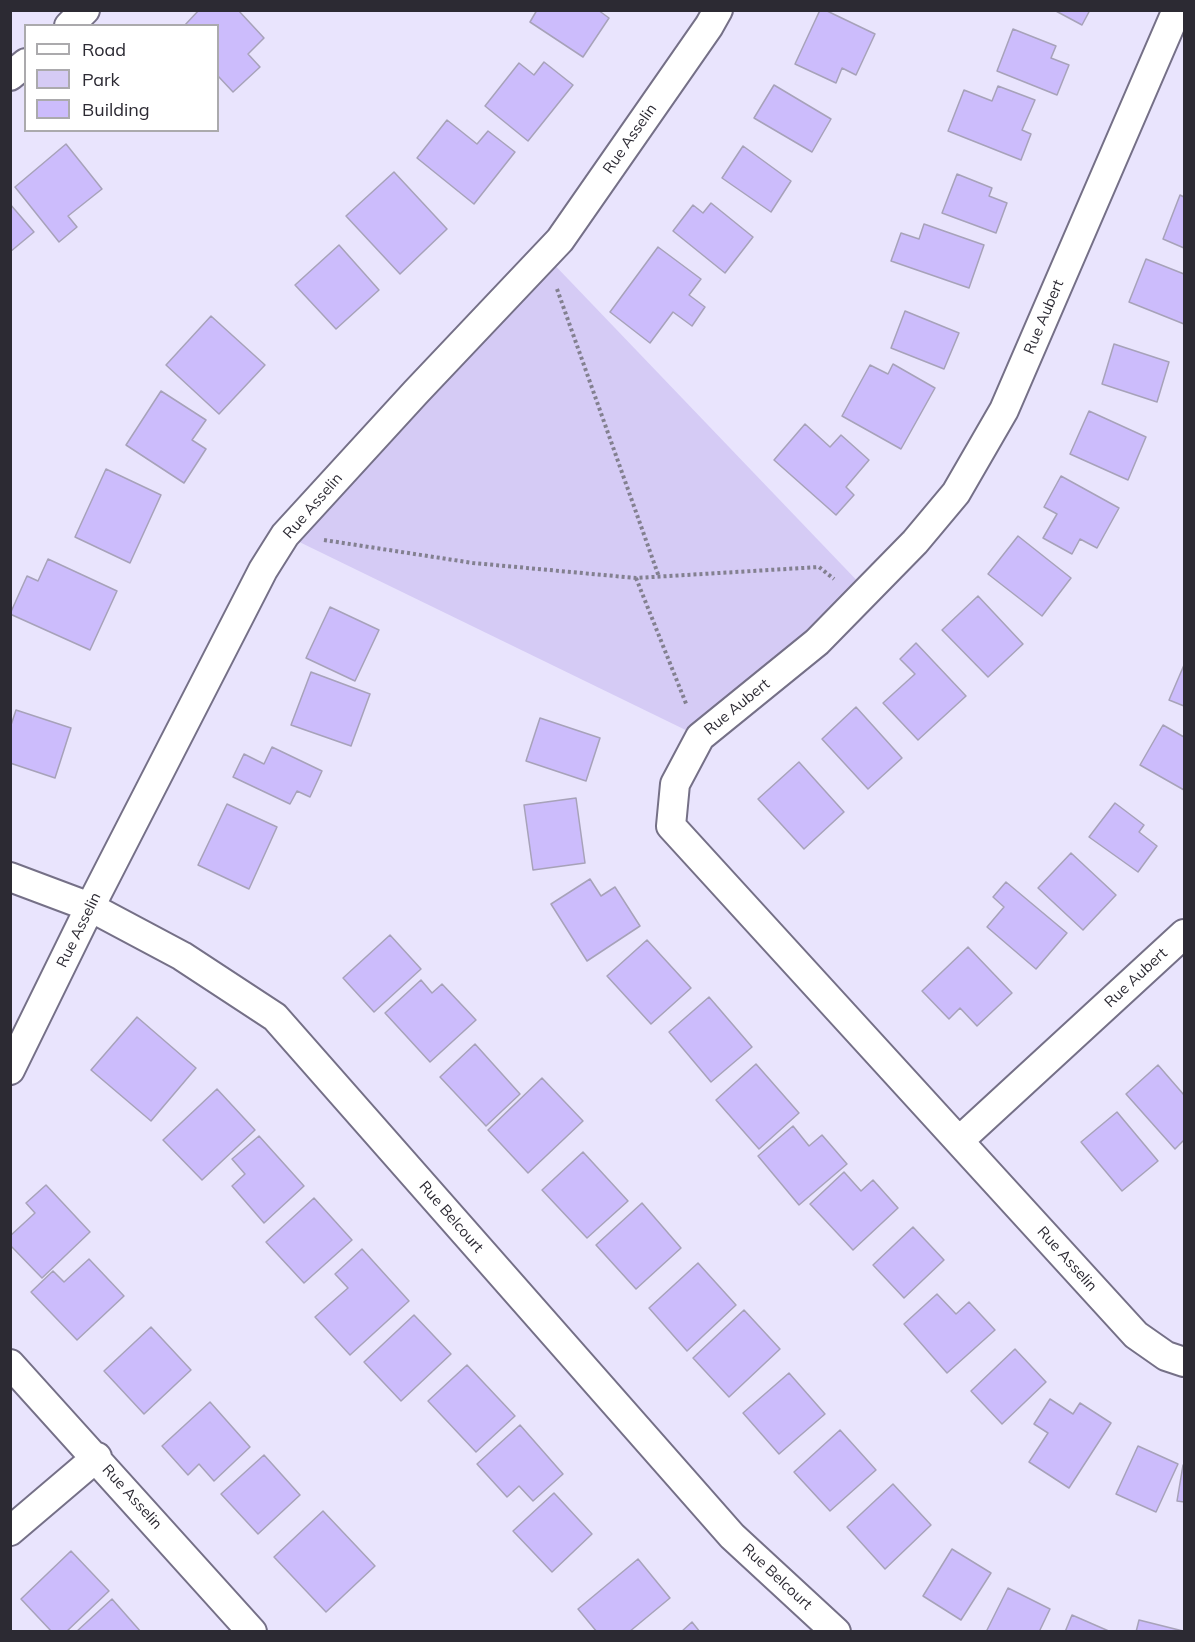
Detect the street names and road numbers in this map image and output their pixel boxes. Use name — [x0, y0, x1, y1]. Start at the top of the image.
street label: Rue Asselin — [599, 101, 661, 177]
street label: Rue Aubert — [1020, 277, 1068, 357]
street label: Rue Asselin — [280, 470, 346, 542]
street label: Rue Aubert — [701, 675, 773, 739]
street label: Rue Asselin — [53, 890, 105, 970]
street label: Rue Aubert — [1101, 944, 1171, 1012]
street label: Rue Belcourt — [415, 1178, 487, 1256]
street label: Rue Asselin — [1033, 1223, 1101, 1295]
street label: Rue Asselin — [98, 1461, 166, 1533]
street label: Rue Belcourt — [738, 1540, 816, 1614]

